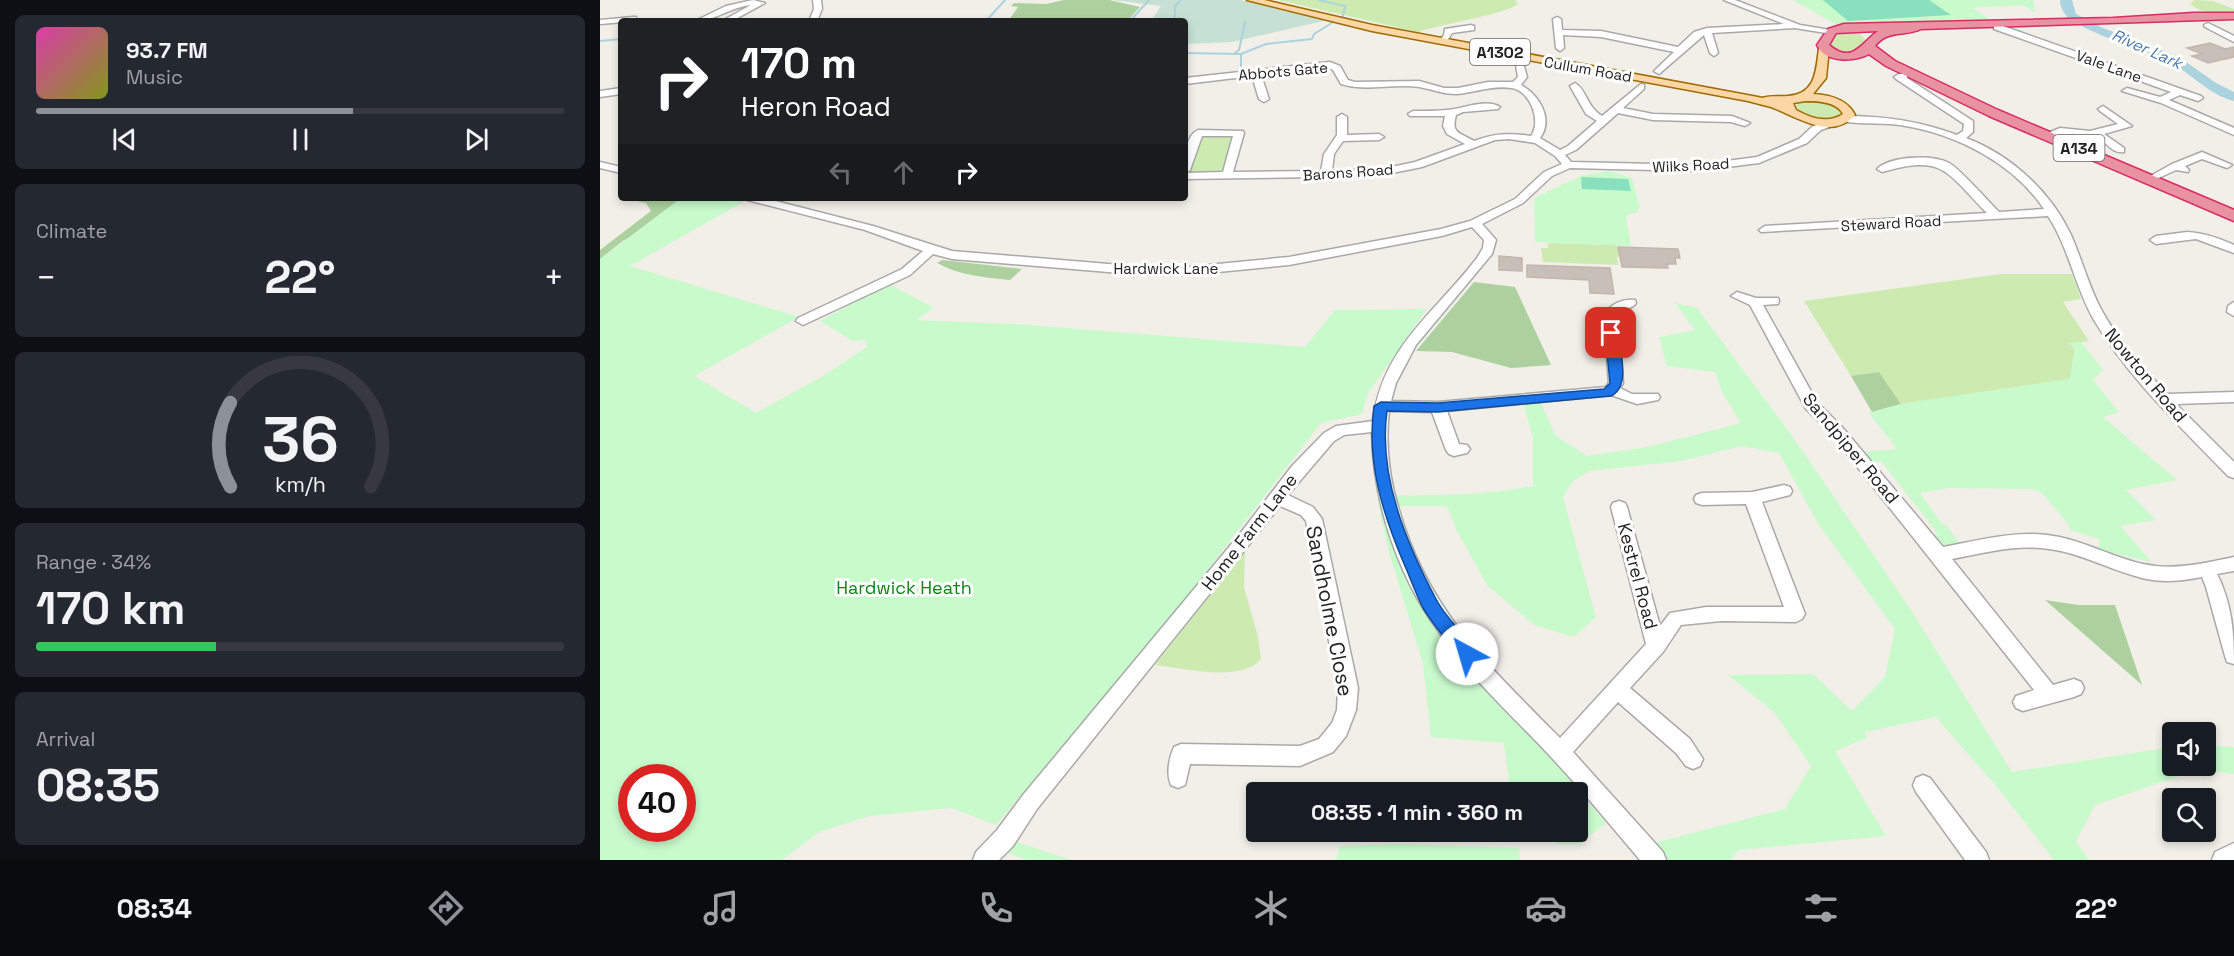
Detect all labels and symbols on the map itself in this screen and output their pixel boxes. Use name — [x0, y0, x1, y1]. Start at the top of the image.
water label: River Lark — [2109, 24, 2187, 75]
road number: A1302 — [1470, 39, 1530, 65]
street label: Vale Lane — [2073, 45, 2145, 87]
street label: Cullum Road — [1543, 52, 1633, 86]
street label: Abbots Gate — [1237, 58, 1329, 84]
road number: A134 — [2054, 135, 2104, 161]
street label: Wilks Road — [1652, 153, 1730, 177]
street label: Barons Road — [1302, 159, 1394, 185]
street label: Steward Road — [1840, 211, 1942, 235]
street label: Hardwick Lane — [1114, 259, 1219, 278]
pin — [1585, 307, 1636, 358]
street label: Nowton Road — [2100, 323, 2192, 427]
street label: Sandpiper Road — [1798, 388, 1904, 508]
street label: Home Farm Lane — [1196, 469, 1302, 595]
street label: Kestrel Road — [1613, 520, 1663, 632]
street label: Sandholme Close — [1300, 523, 1360, 699]
park label: Hardwick Heath — [836, 576, 972, 599]
position arrow — [1435, 622, 1499, 686]
speed limit sign: 40 — [618, 764, 696, 842]

